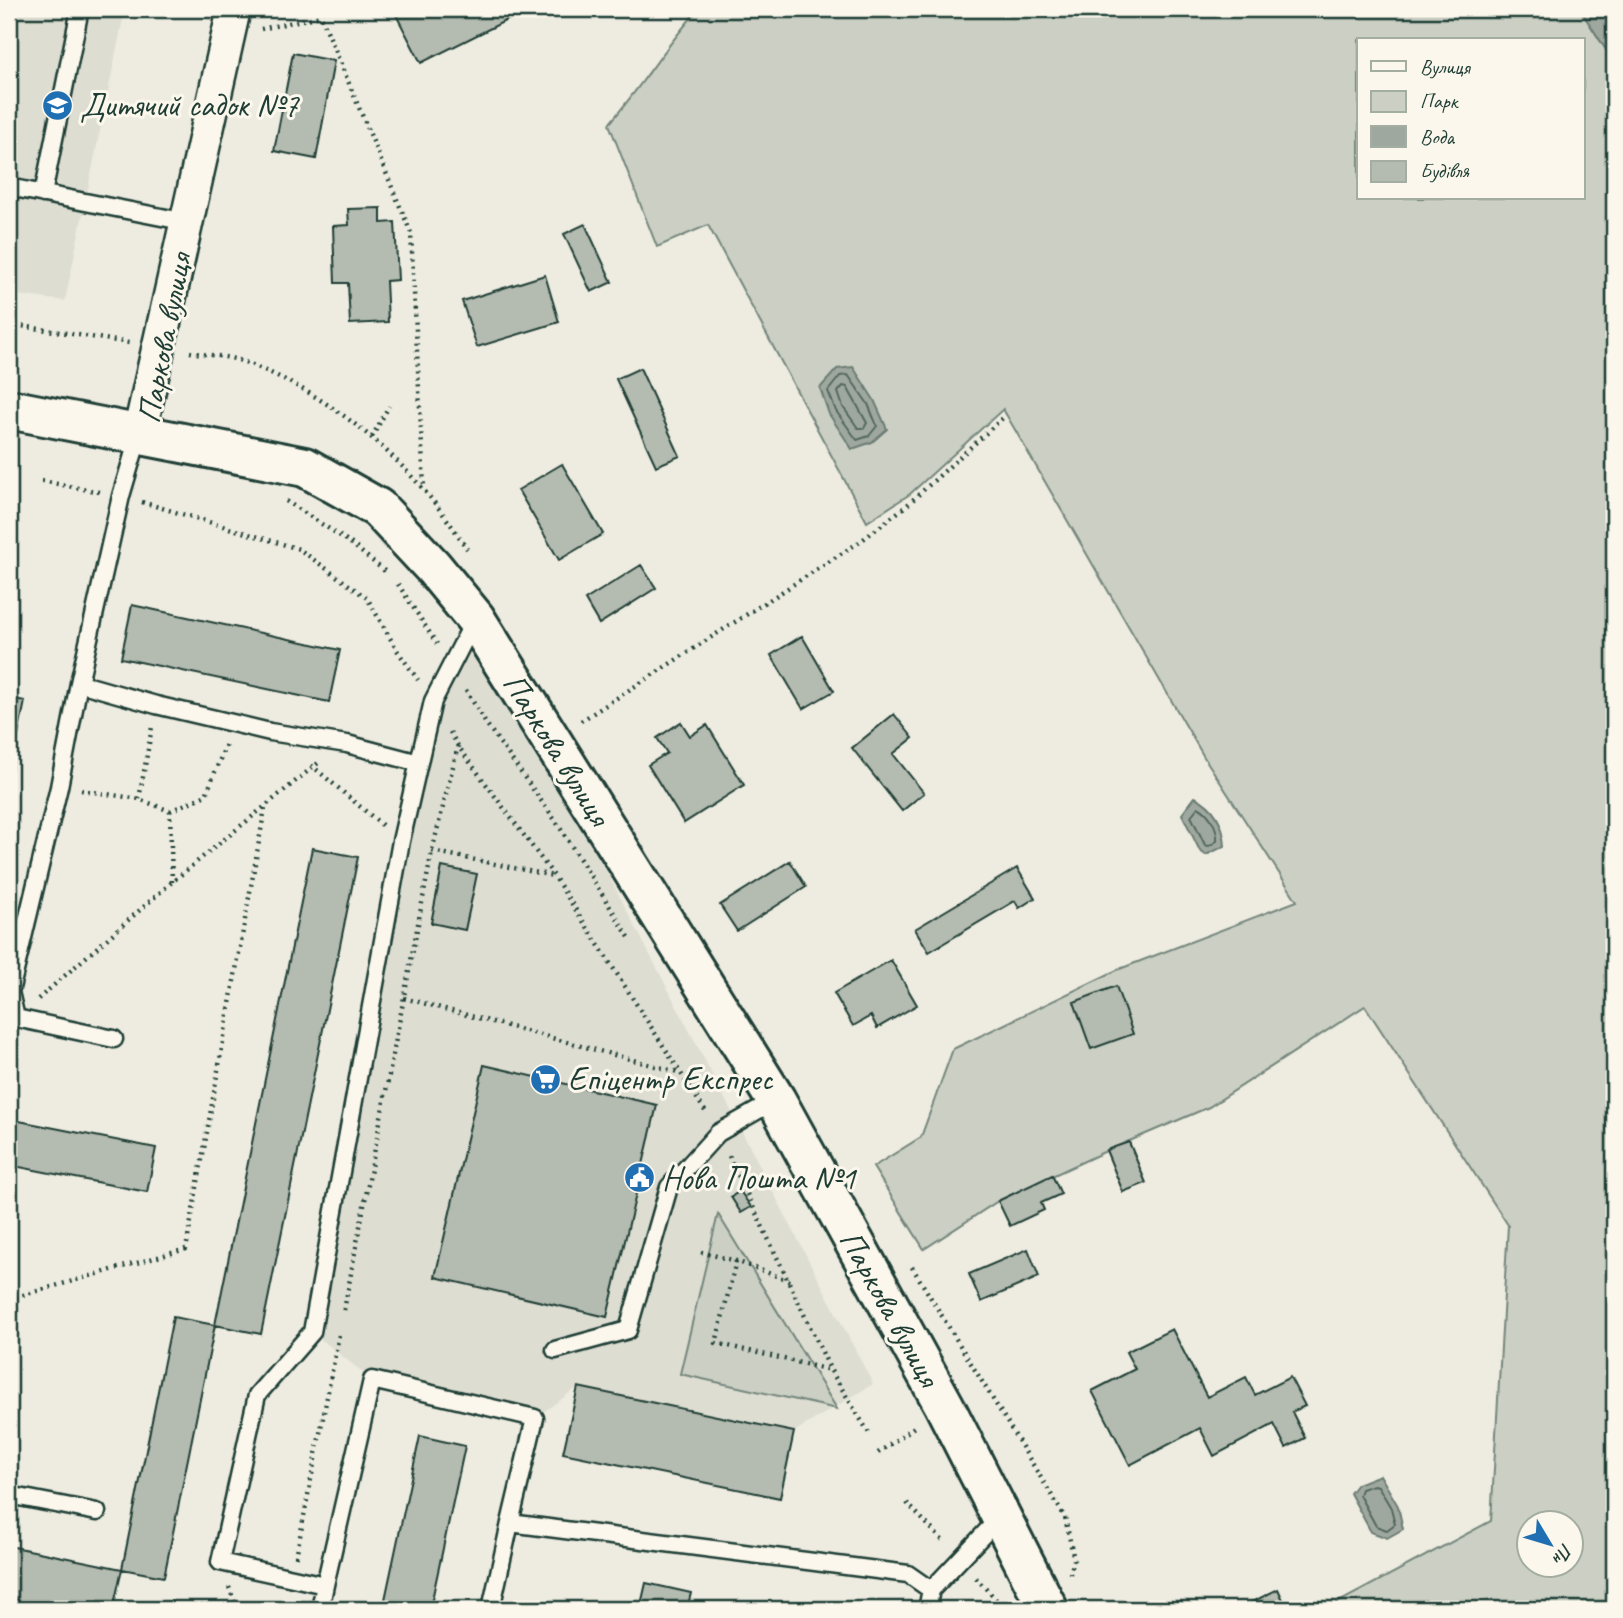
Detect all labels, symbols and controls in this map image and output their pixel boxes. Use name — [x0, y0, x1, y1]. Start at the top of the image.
legend — [1357, 38, 1584, 200]
text: Вулиця — [1420, 54, 1471, 80]
place label: Дитячий садок №7 — [80, 84, 301, 126]
school or university icon: Дитячий садок №7 — [40, 88, 74, 122]
text: Парк — [1420, 88, 1460, 114]
text: Вода — [1420, 124, 1456, 150]
text: Будівля — [1420, 158, 1470, 184]
street label: Паркова вулиця — [127, 247, 202, 426]
street label: Паркова вулиця — [494, 665, 622, 835]
place label: Епіцентр Експрес — [568, 1058, 774, 1100]
supermarket icon: Епіцентр Експрес — [528, 1062, 562, 1096]
place label: Нова Пошта №1 — [662, 1157, 858, 1199]
public building icon: Нова Пошта №1 — [622, 1161, 656, 1195]
street label: Паркова вулиця — [830, 1223, 951, 1396]
north arrow — [1514, 1510, 1584, 1580]
text: Пн — [1546, 1539, 1578, 1570]

